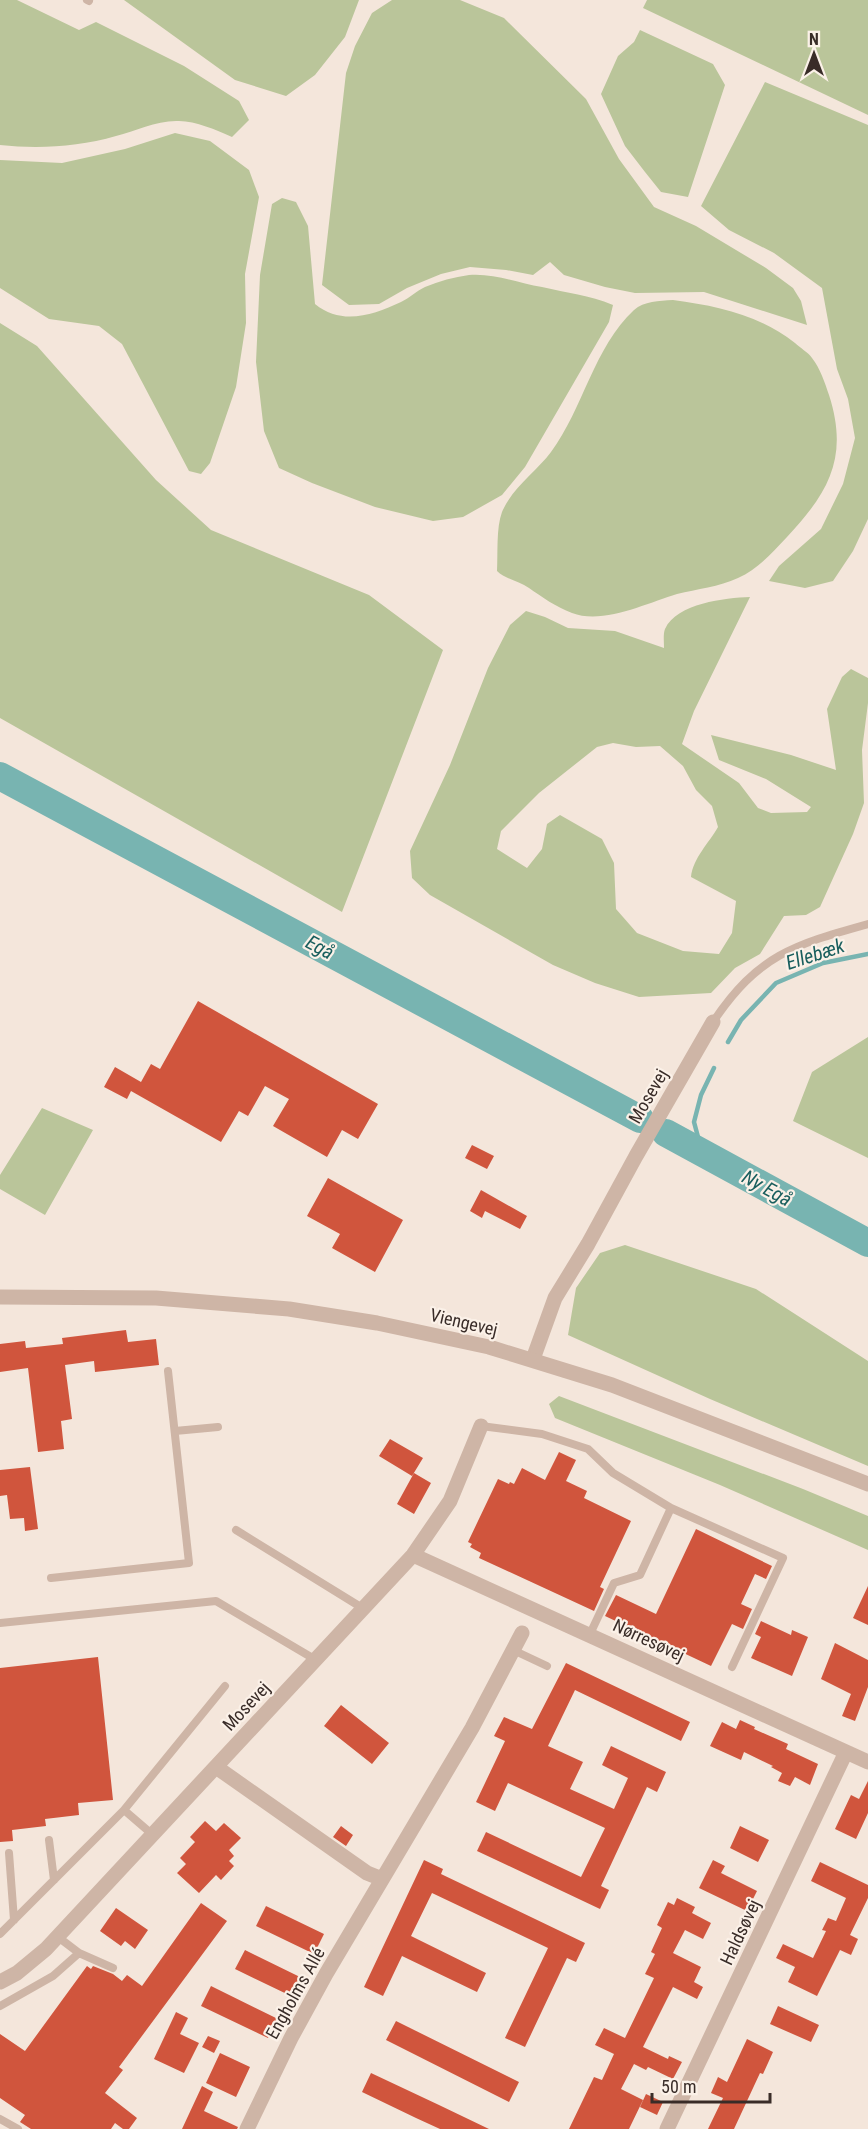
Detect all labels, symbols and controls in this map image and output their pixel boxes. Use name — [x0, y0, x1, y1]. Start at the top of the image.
north arrow — [784, 24, 844, 84]
text: N — [809, 30, 819, 49]
water label: Egå — [302, 930, 338, 964]
water label: Ellebæk — [783, 933, 848, 975]
street label: Mosevej — [624, 1065, 672, 1127]
water label: Ny Egå — [738, 1165, 796, 1211]
street label: Viengevej — [428, 1304, 500, 1340]
street label: Nørresøvej — [610, 1614, 688, 1666]
street label: Mosevej — [218, 1677, 274, 1735]
street label: Haldsøvej — [716, 1896, 764, 1968]
street label: Engholms Allé — [261, 1944, 329, 2042]
scale bar — [652, 2066, 770, 2104]
text: 50 m — [661, 2076, 696, 2097]

